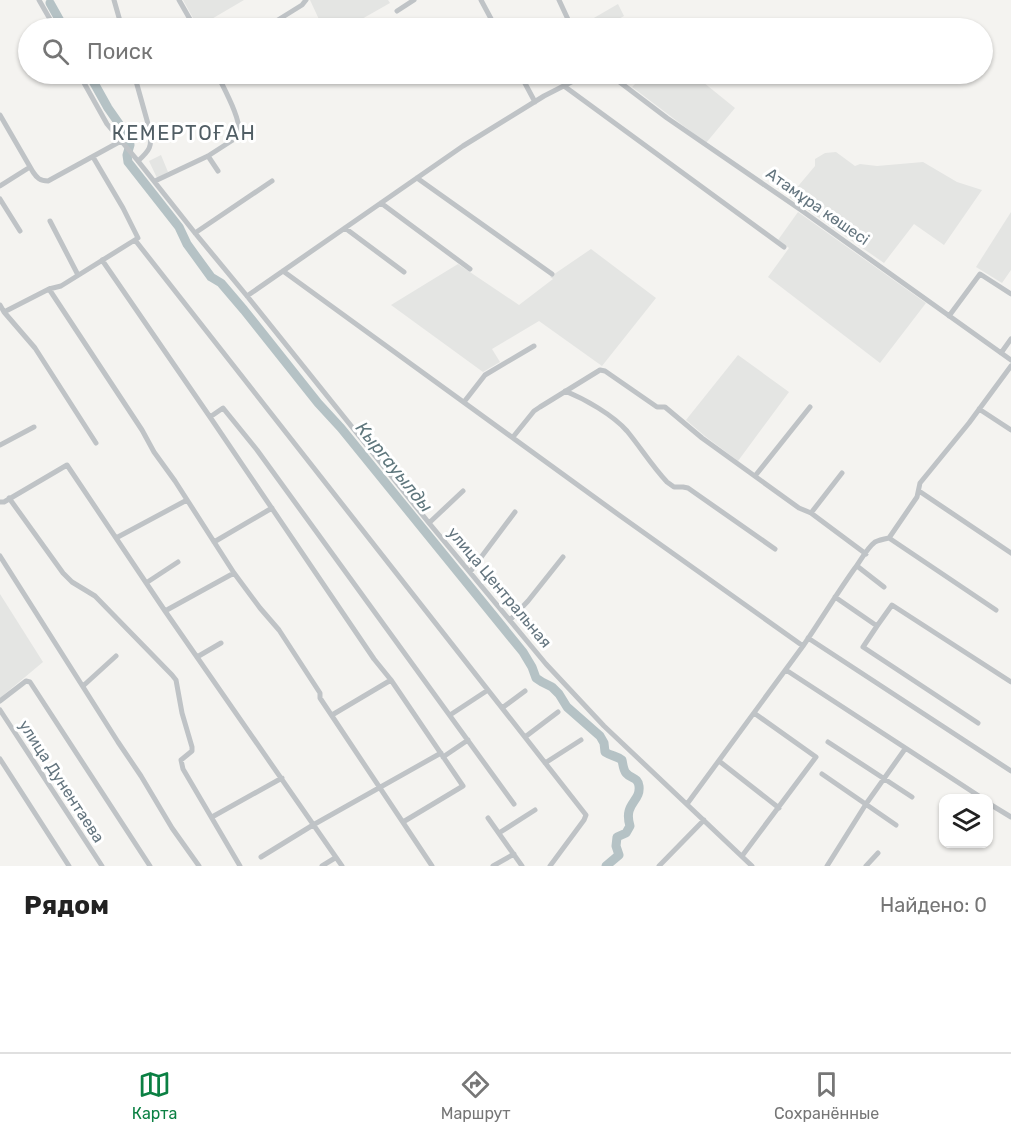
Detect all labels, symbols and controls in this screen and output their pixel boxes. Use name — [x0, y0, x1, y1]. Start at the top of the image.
search box — [18, 18, 993, 84]
icon: search — [39, 35, 72, 68]
text: Поиск — [87, 38, 153, 65]
district label: КЕМЕРТОҒАН — [112, 121, 256, 145]
street label: Атамұра көшесі — [763, 164, 873, 249]
water label: Кыргауылды — [351, 417, 437, 517]
street label: улица Центральная — [444, 523, 556, 651]
street label: улица Дунентаева — [15, 716, 108, 846]
map controls — [939, 794, 993, 848]
button: layers — [939, 794, 993, 848]
text: Рядом — [24, 890, 109, 921]
text: Найдено: 0 — [880, 893, 987, 917]
tab: Карта — [132, 1068, 177, 1123]
tab: Маршрут — [441, 1068, 511, 1123]
tab: Сохранённые — [774, 1068, 879, 1123]

